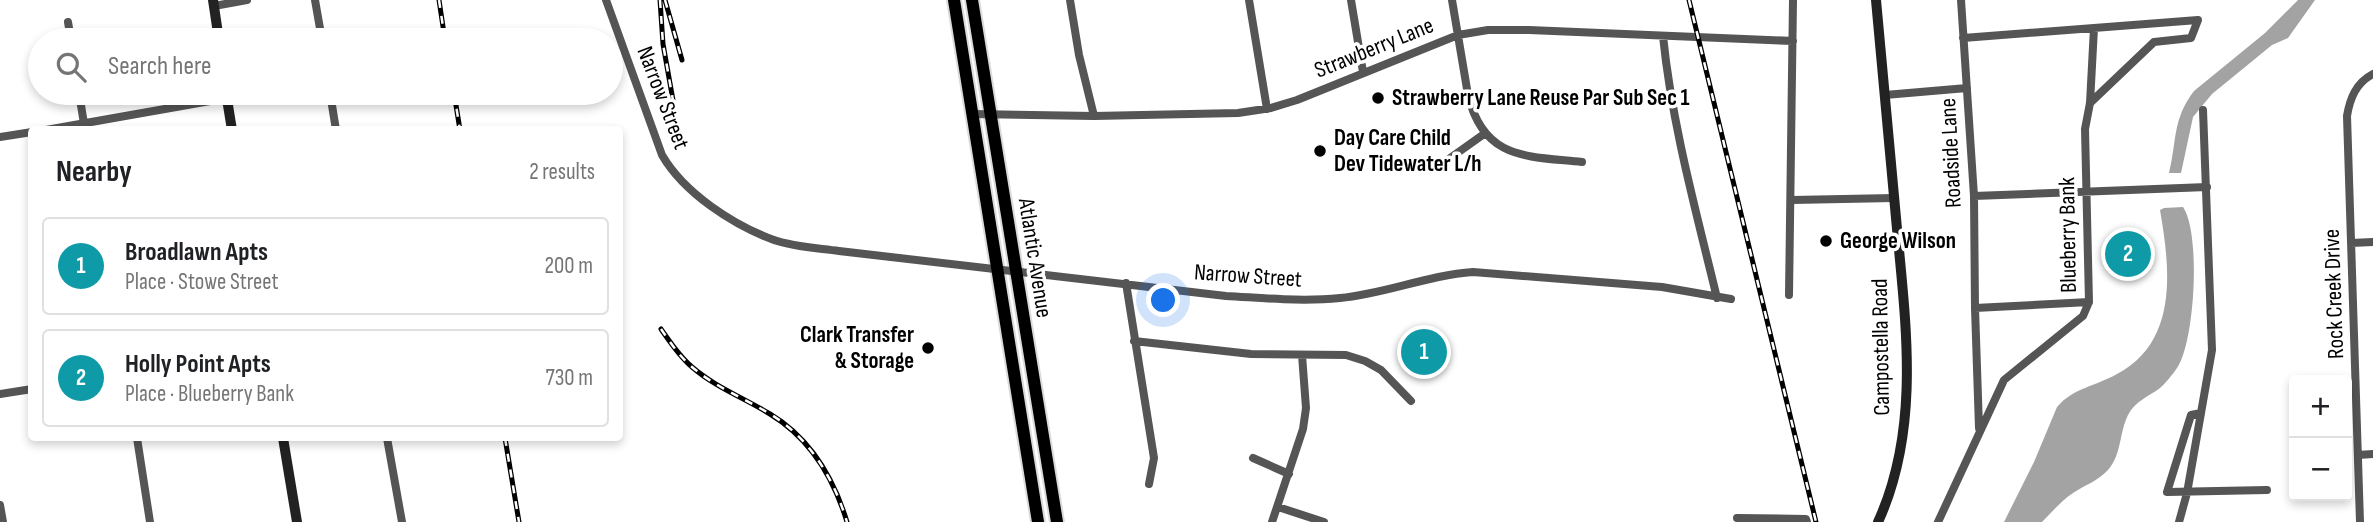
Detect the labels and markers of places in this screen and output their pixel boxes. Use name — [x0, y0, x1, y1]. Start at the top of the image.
place label: Strawberry Lane Reuse Par Sub Sec 1 — [1392, 84, 1690, 112]
marker: Strawberry Lane Reuse Par Sub Sec 1 — [1370, 90, 1386, 106]
place label: Day Care Child Dev Tidewater L/h — [1334, 124, 1481, 178]
marker: Day Care Child Dev Tidewater L/h — [1312, 143, 1328, 159]
place label: George Wilson — [1840, 227, 1956, 255]
pin: 2 — [2105, 228, 2151, 280]
marker: George Wilson — [1818, 233, 1834, 249]
place label: Clark Transfer & Storage — [800, 321, 914, 375]
pin: 1 — [1401, 326, 1447, 378]
marker: Clark Transfer & Storage — [920, 340, 936, 356]

